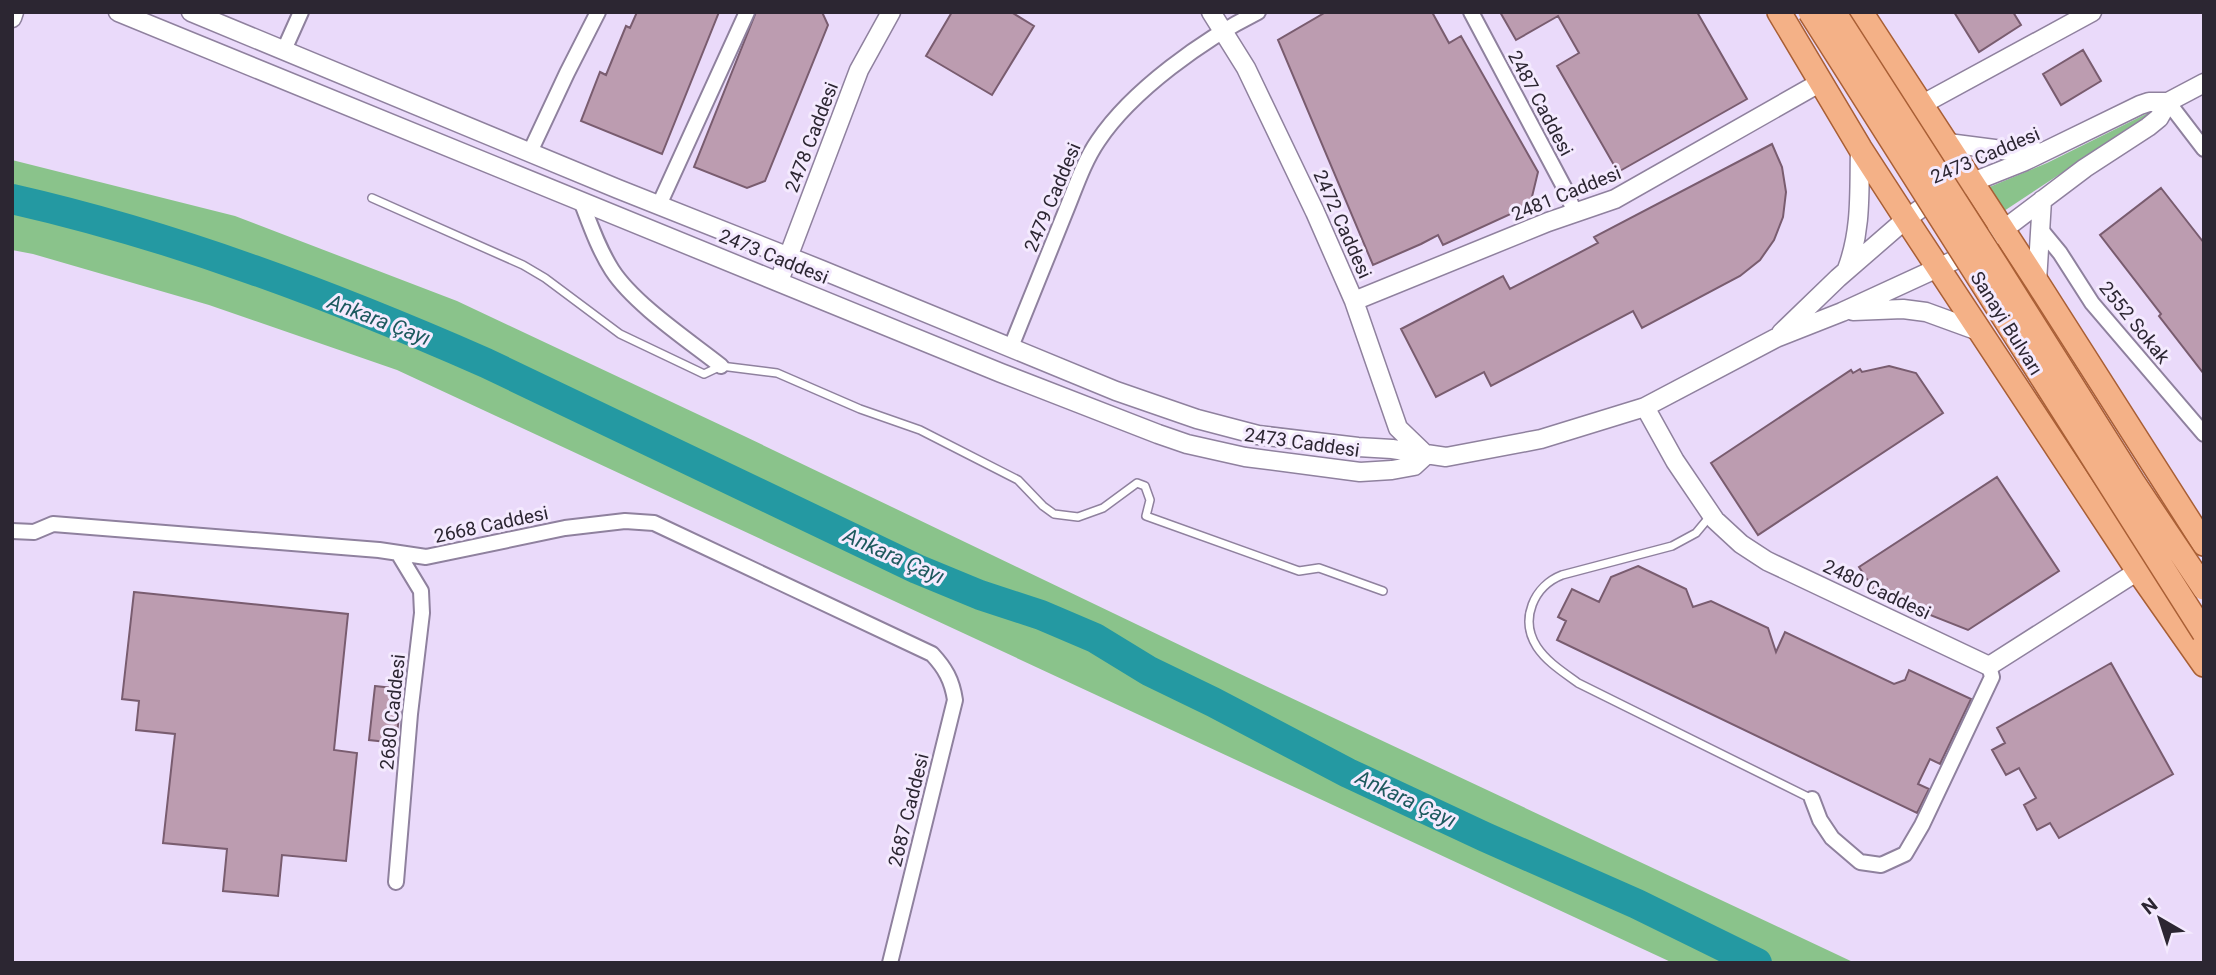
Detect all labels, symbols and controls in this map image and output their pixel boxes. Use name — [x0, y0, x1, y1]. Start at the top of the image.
street label: 2487 Caddesi — [1503, 47, 1578, 160]
street label: 2478 Caddesi — [780, 79, 843, 195]
street label: 2473 Caddesi — [1927, 122, 2043, 189]
street label: 2479 Caddesi — [1019, 139, 1086, 255]
street label: 2481 Caddesi — [1508, 161, 1624, 226]
street label: 2472 Caddesi — [1308, 167, 1377, 282]
street label: 2473 Caddesi — [716, 224, 832, 289]
street label: Sanayi Bulvarı — [1966, 267, 2048, 379]
street label: 2552 Sokak — [2094, 277, 2175, 368]
water label: Ankara Çayı — [324, 289, 434, 350]
street label: 2473 Caddesi — [1243, 423, 1361, 462]
street label: 2668 Caddesi — [432, 501, 550, 548]
water label: Ankara Çayı — [839, 523, 948, 589]
street label: 2480 Caddesi — [1819, 555, 1934, 624]
street label: 2680 Caddesi — [375, 653, 410, 771]
street label: 2687 Caddesi — [883, 751, 934, 869]
water label: Ankara Çayı — [1351, 765, 1460, 833]
north arrow — [2125, 884, 2195, 954]
text: N — [2137, 893, 2162, 919]

